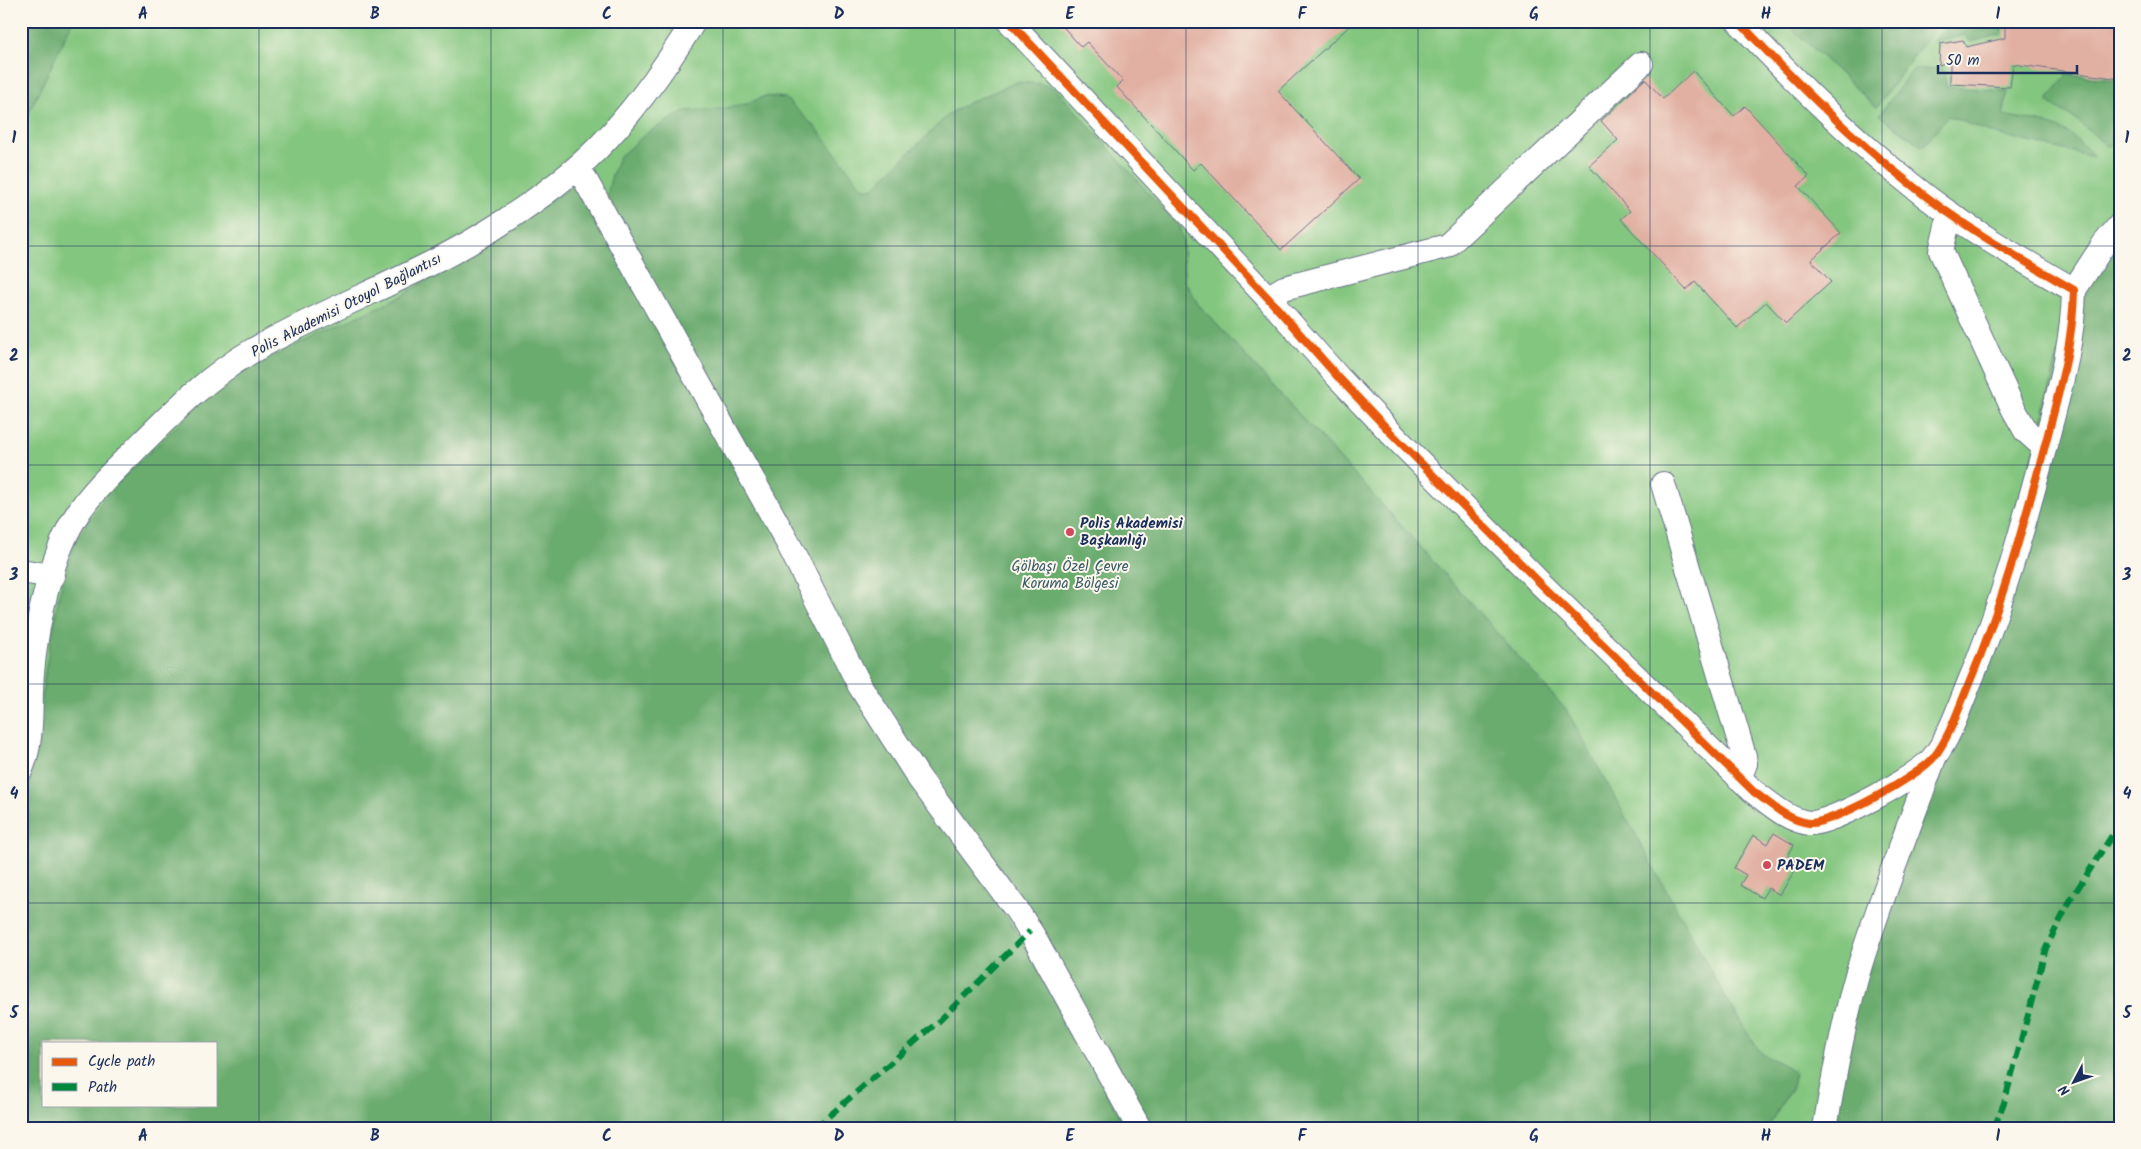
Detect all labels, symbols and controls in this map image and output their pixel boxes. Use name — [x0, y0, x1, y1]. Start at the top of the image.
text: A — [138, 2, 148, 27]
text: B — [370, 2, 380, 27]
text: C — [602, 2, 612, 27]
text: D — [834, 2, 845, 27]
text: E — [1066, 2, 1076, 27]
text: F — [1298, 2, 1308, 27]
text: G — [1529, 2, 1539, 27]
text: H — [1761, 2, 1771, 27]
text: I — [1996, 2, 2001, 27]
scale bar — [1938, 42, 2077, 74]
text: 50 m — [1946, 49, 1980, 73]
text: 1 — [12, 126, 17, 151]
text: 1 — [2125, 126, 2130, 151]
street label: Polis Akademisi Otoyol Bağlantısı — [247, 247, 446, 365]
text: 2 — [9, 344, 19, 369]
text: 2 — [2122, 344, 2132, 369]
place label: Polis Akademisi Başkanlığı — [1080, 512, 1184, 553]
marker: Polis Akademisi Başkanlığı — [1064, 526, 1076, 538]
park label: Gölbaşı Özel Çevre Koruma Bölgesi — [1012, 555, 1129, 596]
text: 3 — [9, 563, 19, 588]
text: 3 — [2122, 563, 2132, 588]
text: 4 — [10, 782, 19, 807]
text: 4 — [2123, 782, 2132, 807]
place label: PADEM — [1777, 854, 1825, 878]
marker: PADEM — [1761, 859, 1773, 871]
text: 5 — [9, 1001, 20, 1026]
text: 5 — [2122, 1001, 2133, 1026]
legend — [42, 1042, 218, 1106]
text: Cycle path — [88, 1050, 155, 1074]
north arrow — [2048, 1056, 2098, 1106]
text: Path — [88, 1076, 117, 1100]
text: N — [2054, 1079, 2076, 1100]
text: A — [138, 1124, 148, 1149]
text: B — [370, 1124, 380, 1149]
text: C — [602, 1124, 612, 1149]
text: D — [834, 1124, 845, 1149]
text: E — [1066, 1124, 1076, 1149]
text: F — [1298, 1124, 1308, 1149]
text: G — [1529, 1124, 1539, 1149]
text: H — [1761, 1124, 1771, 1149]
text: I — [1996, 1124, 2001, 1149]

